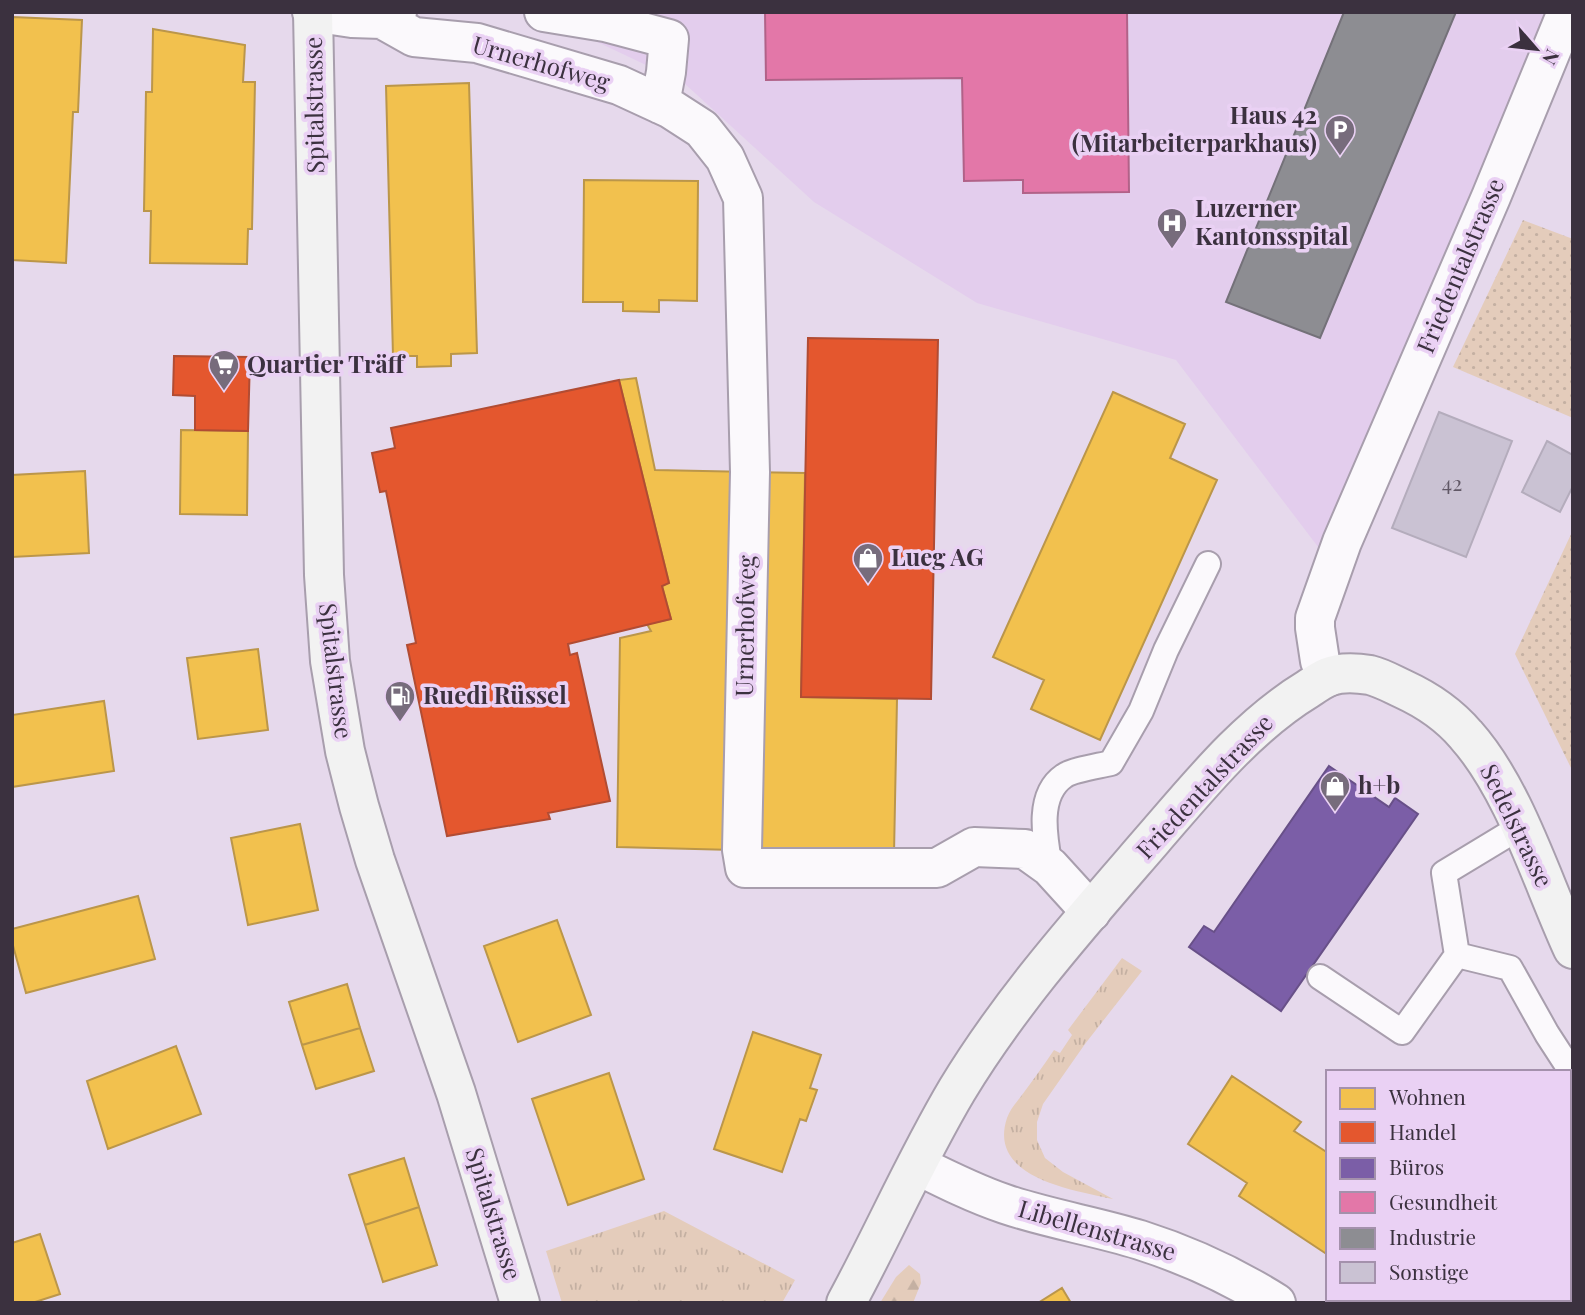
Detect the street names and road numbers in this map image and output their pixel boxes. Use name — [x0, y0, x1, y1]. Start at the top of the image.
street label: Urnerhofweg — [469, 27, 614, 97]
street label: Spitalstrasse — [296, 36, 330, 174]
street label: Friedentalstrasse — [1408, 173, 1510, 357]
street label: Urnerhofweg — [727, 555, 761, 697]
street label: Spitalstrasse — [313, 601, 361, 741]
street label: Friedentalstrasse — [1128, 706, 1279, 865]
street label: Sedelstrasse — [1474, 758, 1561, 892]
street label: Spitalstrasse — [460, 1143, 530, 1283]
street label: Libellenstrasse — [1015, 1191, 1180, 1267]

